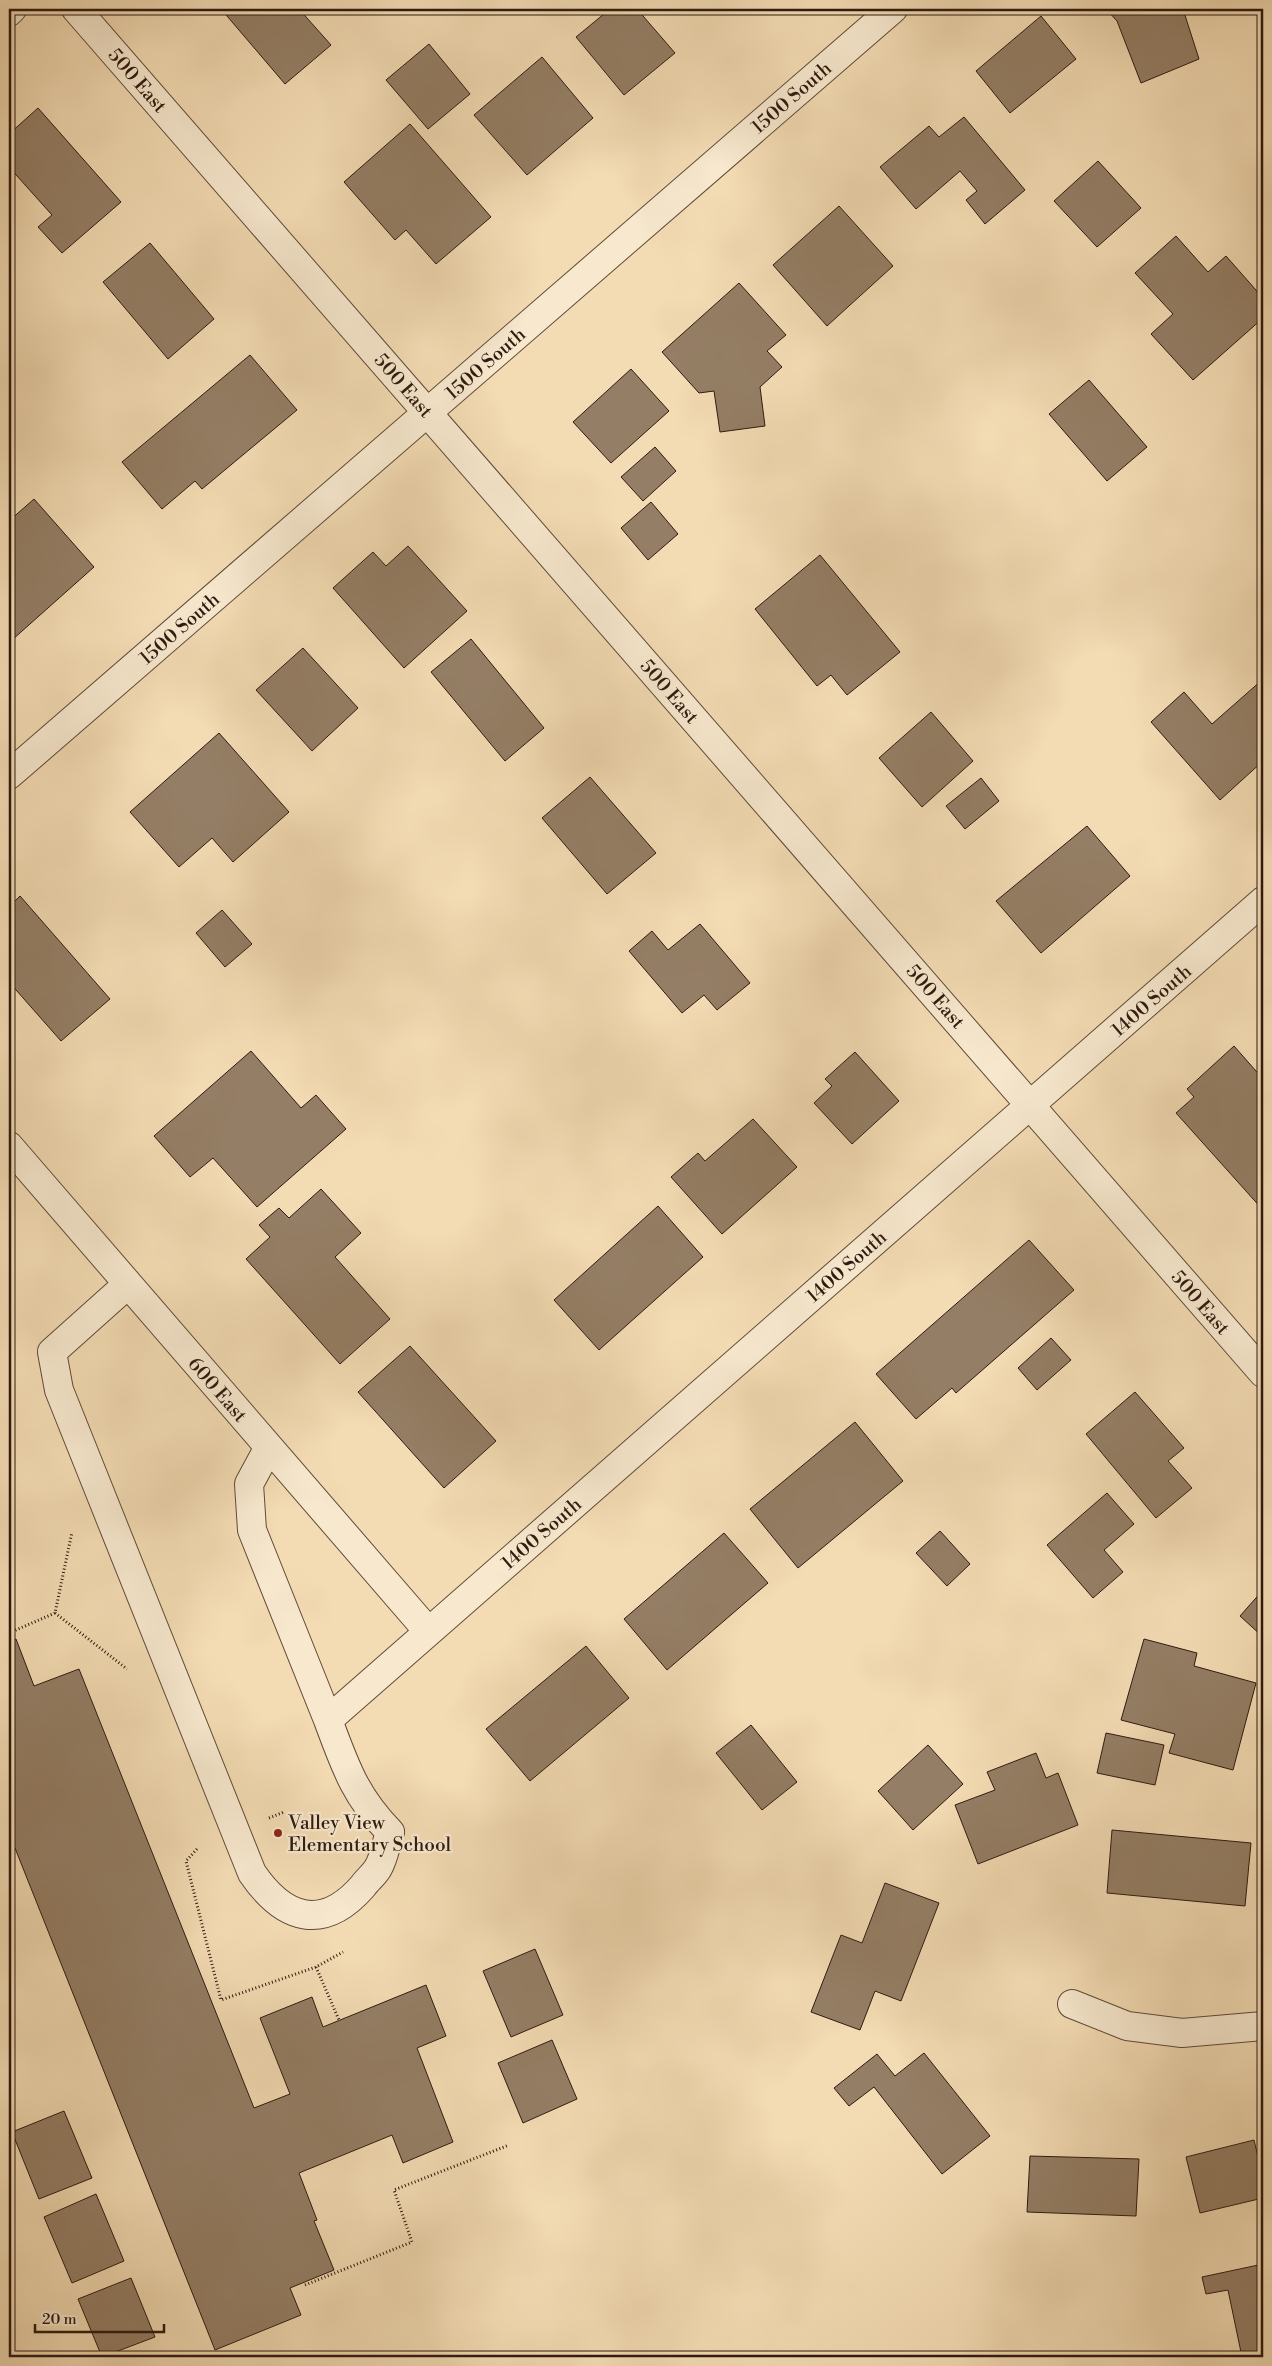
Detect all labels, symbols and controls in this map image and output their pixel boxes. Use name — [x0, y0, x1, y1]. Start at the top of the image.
street label: 500 East — [103, 44, 172, 118]
street label: 1500 South — [747, 56, 837, 139]
street label: 1500 South — [441, 322, 531, 405]
street label: 500 East — [369, 349, 438, 423]
street label: 1500 South — [135, 587, 225, 670]
street label: 500 East — [635, 655, 704, 729]
street label: 1400 South — [1107, 959, 1197, 1042]
street label: 500 East — [901, 960, 970, 1034]
street label: 1400 South — [802, 1225, 892, 1308]
street label: 500 East — [1166, 1266, 1235, 1340]
street label: 600 East — [182, 1352, 252, 1427]
street label: 1400 South — [497, 1492, 587, 1575]
place label: Valley View Elementary School — [287, 1811, 452, 1857]
marker: Valley View Elementary School — [272, 1827, 284, 1839]
scale bar — [35, 2301, 164, 2333]
text: 20 m — [42, 2310, 77, 2329]

